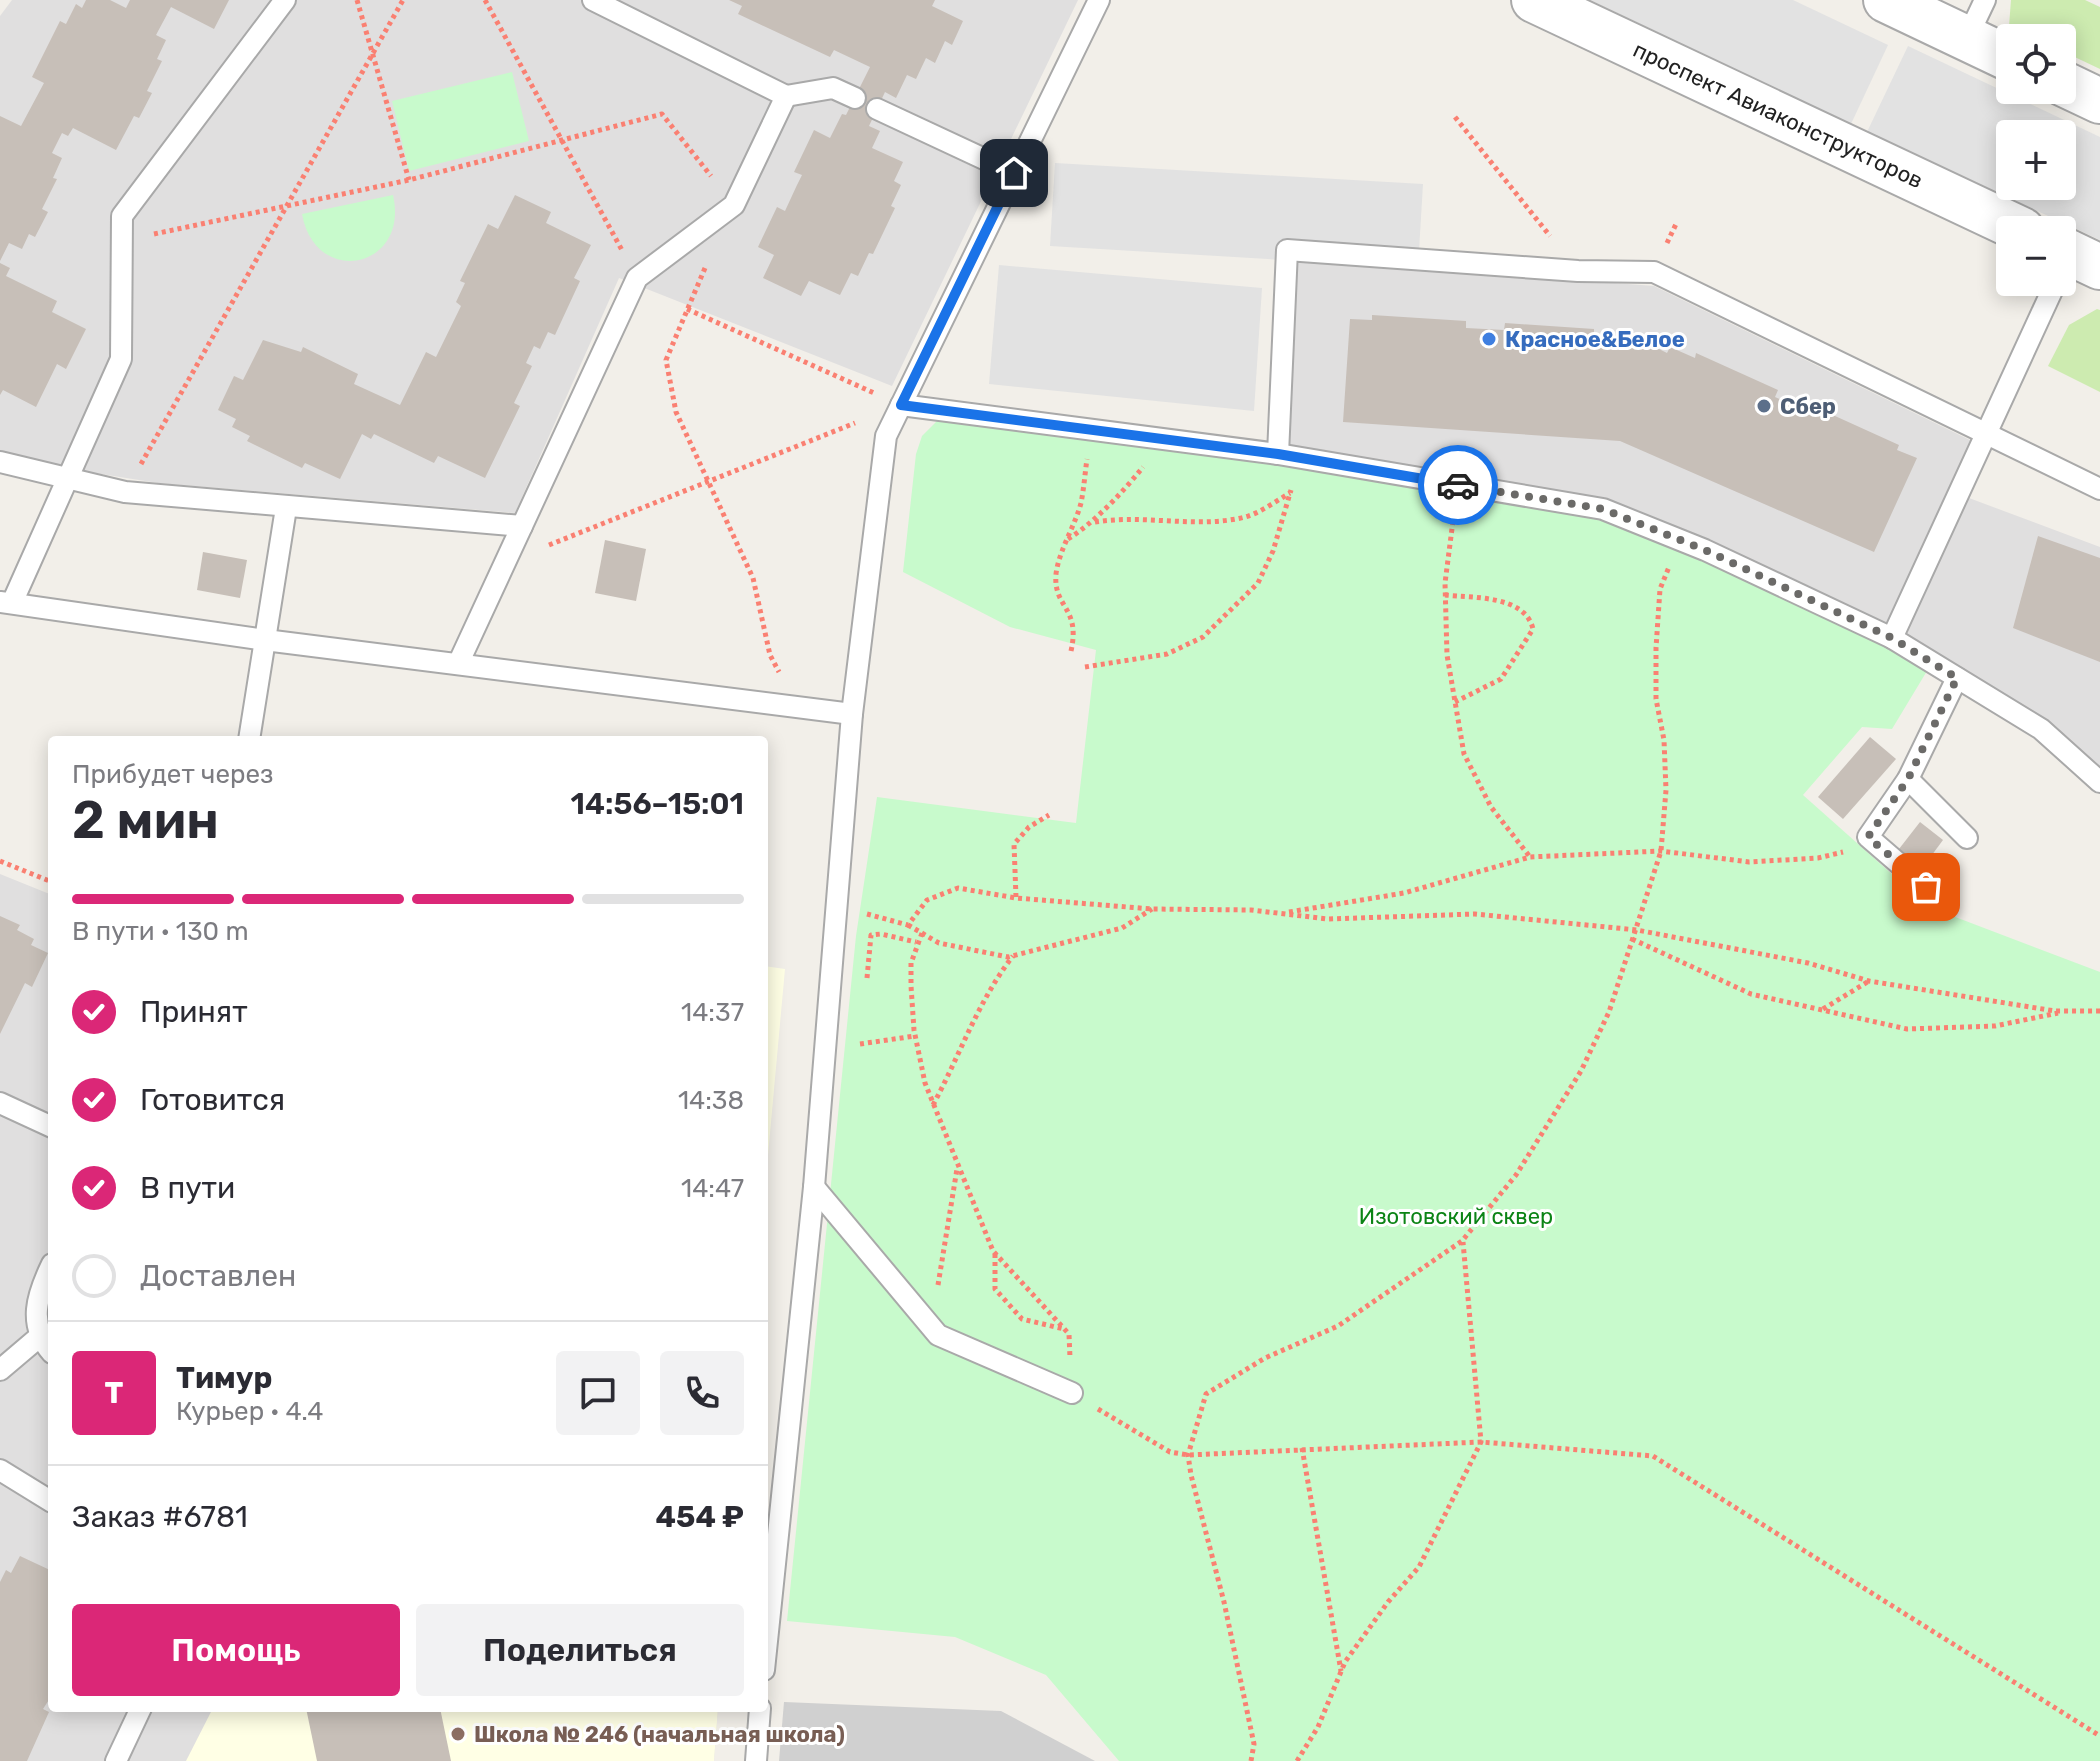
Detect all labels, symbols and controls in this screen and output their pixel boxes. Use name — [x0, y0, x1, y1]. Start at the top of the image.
map controls — [1996, 24, 2076, 296]
button: locate — [1996, 24, 2076, 104]
street label: проспект Авиаконструкторов — [1629, 36, 1927, 194]
button: + — [1996, 120, 2076, 200]
pin — [980, 139, 1048, 207]
icon: home — [992, 151, 1036, 195]
button: − — [1996, 216, 2076, 296]
place label: Красное&Белое — [1505, 326, 1685, 353]
marker: Красное&Белое — [1480, 330, 1498, 348]
place label: Сбер — [1780, 393, 1836, 420]
marker: Сбер — [1755, 397, 1773, 415]
courier — [1418, 445, 1498, 525]
icon: car — [1436, 463, 1480, 507]
text: Прибудет через — [72, 759, 273, 790]
text: 14:56–15:01 — [571, 786, 744, 822]
text: 2 мин — [72, 789, 219, 851]
pin — [1892, 853, 1960, 921]
icon: bag — [1904, 865, 1948, 909]
text: В пути · 130 m — [72, 916, 249, 947]
icon: check — [72, 990, 116, 1034]
text: Принят — [140, 994, 248, 1030]
text: 14:37 — [681, 997, 744, 1028]
icon: check — [72, 1078, 116, 1122]
text: Готовится — [140, 1082, 285, 1118]
text: 14:38 — [678, 1085, 744, 1116]
icon: check — [72, 1166, 116, 1210]
text: В пути — [140, 1170, 235, 1206]
text: 14:47 — [681, 1173, 744, 1204]
park label: Изотовский сквер — [1359, 1203, 1553, 1230]
text: Доставлен — [140, 1258, 296, 1294]
button: chat — [556, 1351, 640, 1435]
button: phone — [660, 1351, 744, 1435]
text: Тимур — [176, 1360, 272, 1396]
text: Т — [105, 1375, 123, 1411]
text: Курьер · 4.4 — [176, 1396, 324, 1427]
text: Заказ #6781 — [72, 1499, 248, 1535]
text: 454 ₽ — [656, 1499, 744, 1535]
button: Помощь — [72, 1604, 400, 1696]
button: Поделиться — [416, 1604, 744, 1696]
place label: Школа № 246 (начальная школа) — [474, 1721, 845, 1748]
marker: Школа № 246 (начальная школа) — [449, 1725, 467, 1743]

